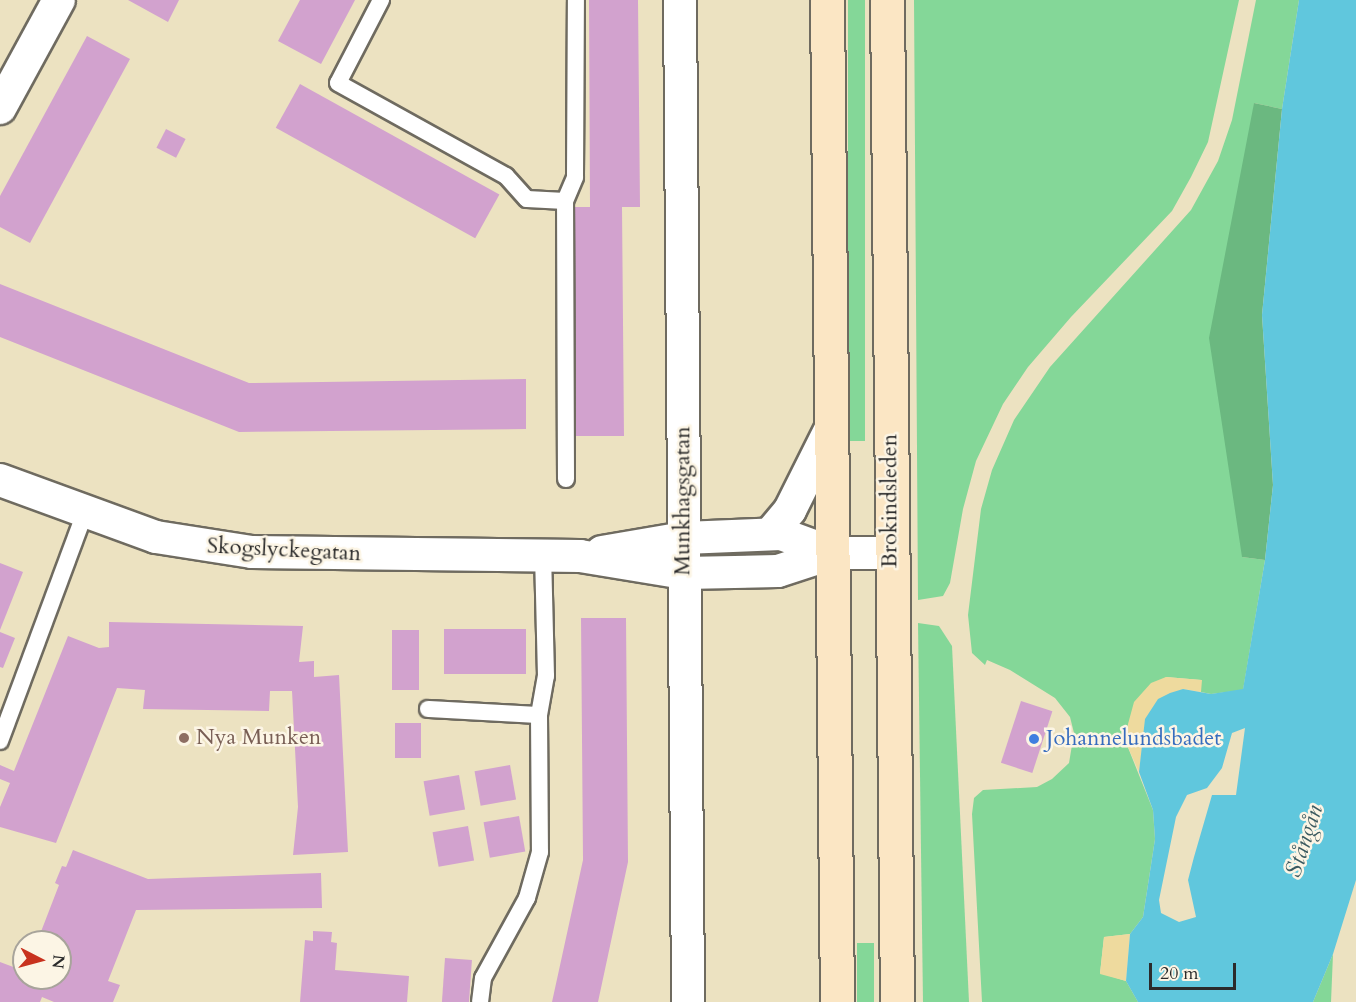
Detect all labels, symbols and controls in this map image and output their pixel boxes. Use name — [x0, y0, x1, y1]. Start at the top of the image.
street label: Munkhagsgatan — [670, 426, 696, 576]
street label: Brokindsleden — [877, 434, 903, 568]
street label: Skogslyckegatan — [206, 533, 362, 567]
place label: Nya Munken — [196, 725, 321, 751]
place label: Johannelundsbadet — [1046, 726, 1221, 752]
marker: Nya Munken — [177, 731, 191, 745]
marker: Johannelundsbadet — [1027, 732, 1041, 746]
water label: Stångån — [1279, 801, 1329, 881]
north arrow — [12, 930, 72, 990]
scale bar — [1152, 951, 1239, 989]
text: N — [46, 954, 70, 970]
text: 20 m — [1160, 961, 1199, 986]

